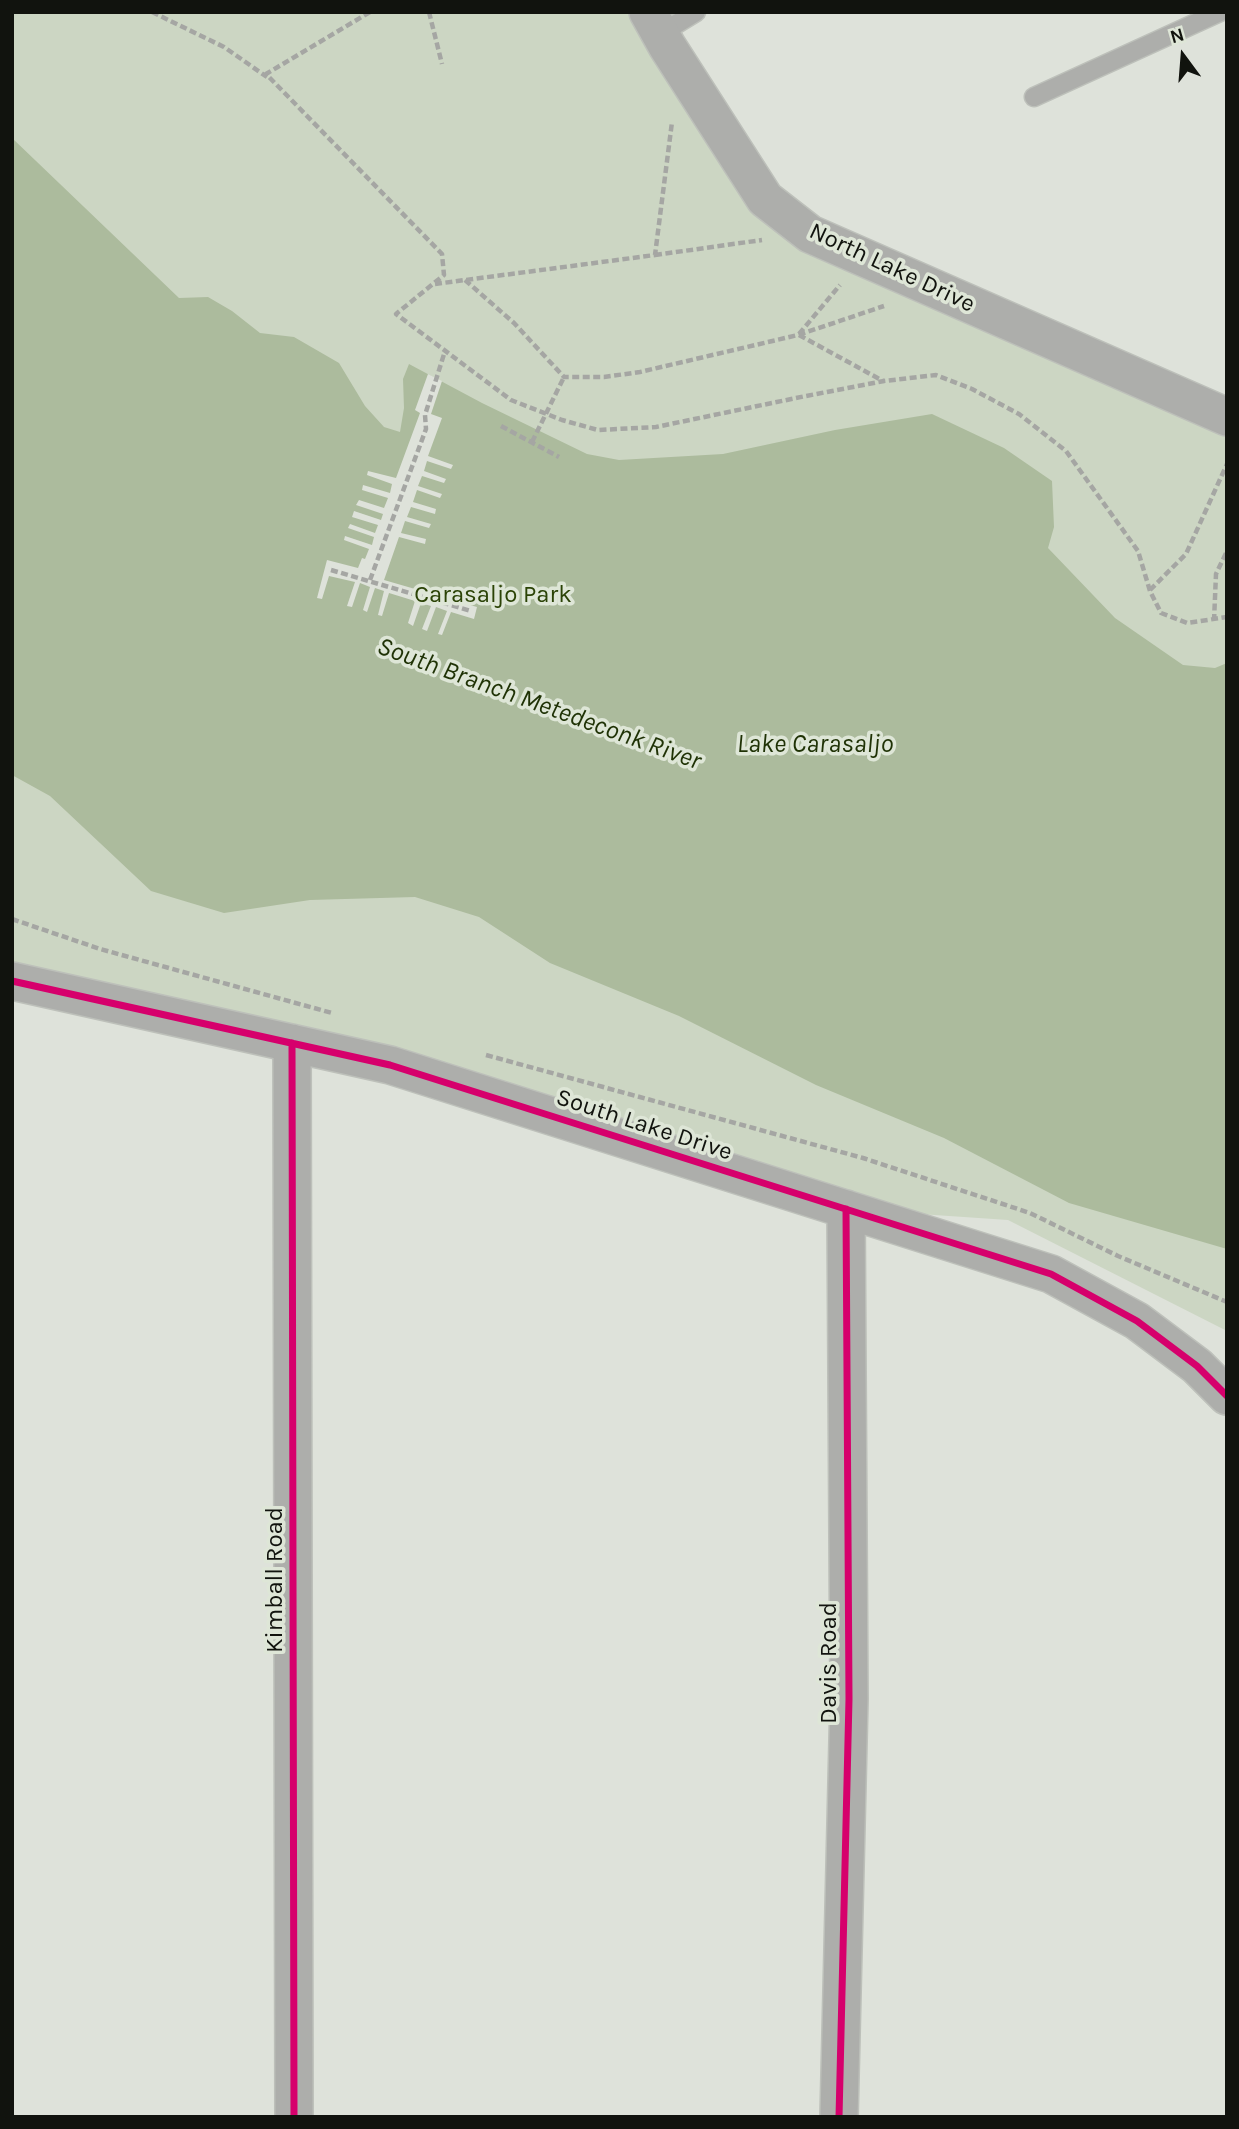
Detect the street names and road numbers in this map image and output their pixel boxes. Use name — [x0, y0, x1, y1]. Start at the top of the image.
street label: North Lake Drive — [805, 217, 979, 319]
street label: South Lake Drive — [552, 1083, 736, 1167]
street label: Kimball Road — [261, 1507, 289, 1653]
street label: Davis Road — [815, 1602, 843, 1724]

